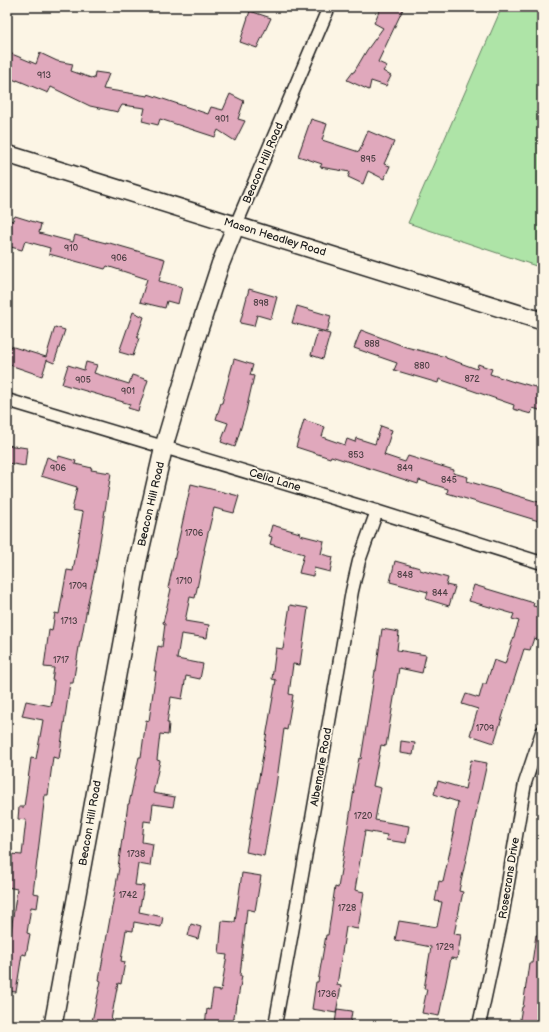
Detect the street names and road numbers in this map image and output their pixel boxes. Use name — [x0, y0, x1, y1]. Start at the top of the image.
street label: Beacon Hill Road — [240, 121, 286, 205]
street label: Mason Headley Road — [222, 215, 328, 259]
street label: Beacon Hill Road — [135, 460, 167, 548]
street label: Celia Lane — [248, 466, 303, 494]
street label: Albemarle Road — [308, 727, 334, 807]
street label: Beacon Hill Road — [76, 779, 104, 867]
street label: Rosecrans Drive — [496, 836, 522, 920]

